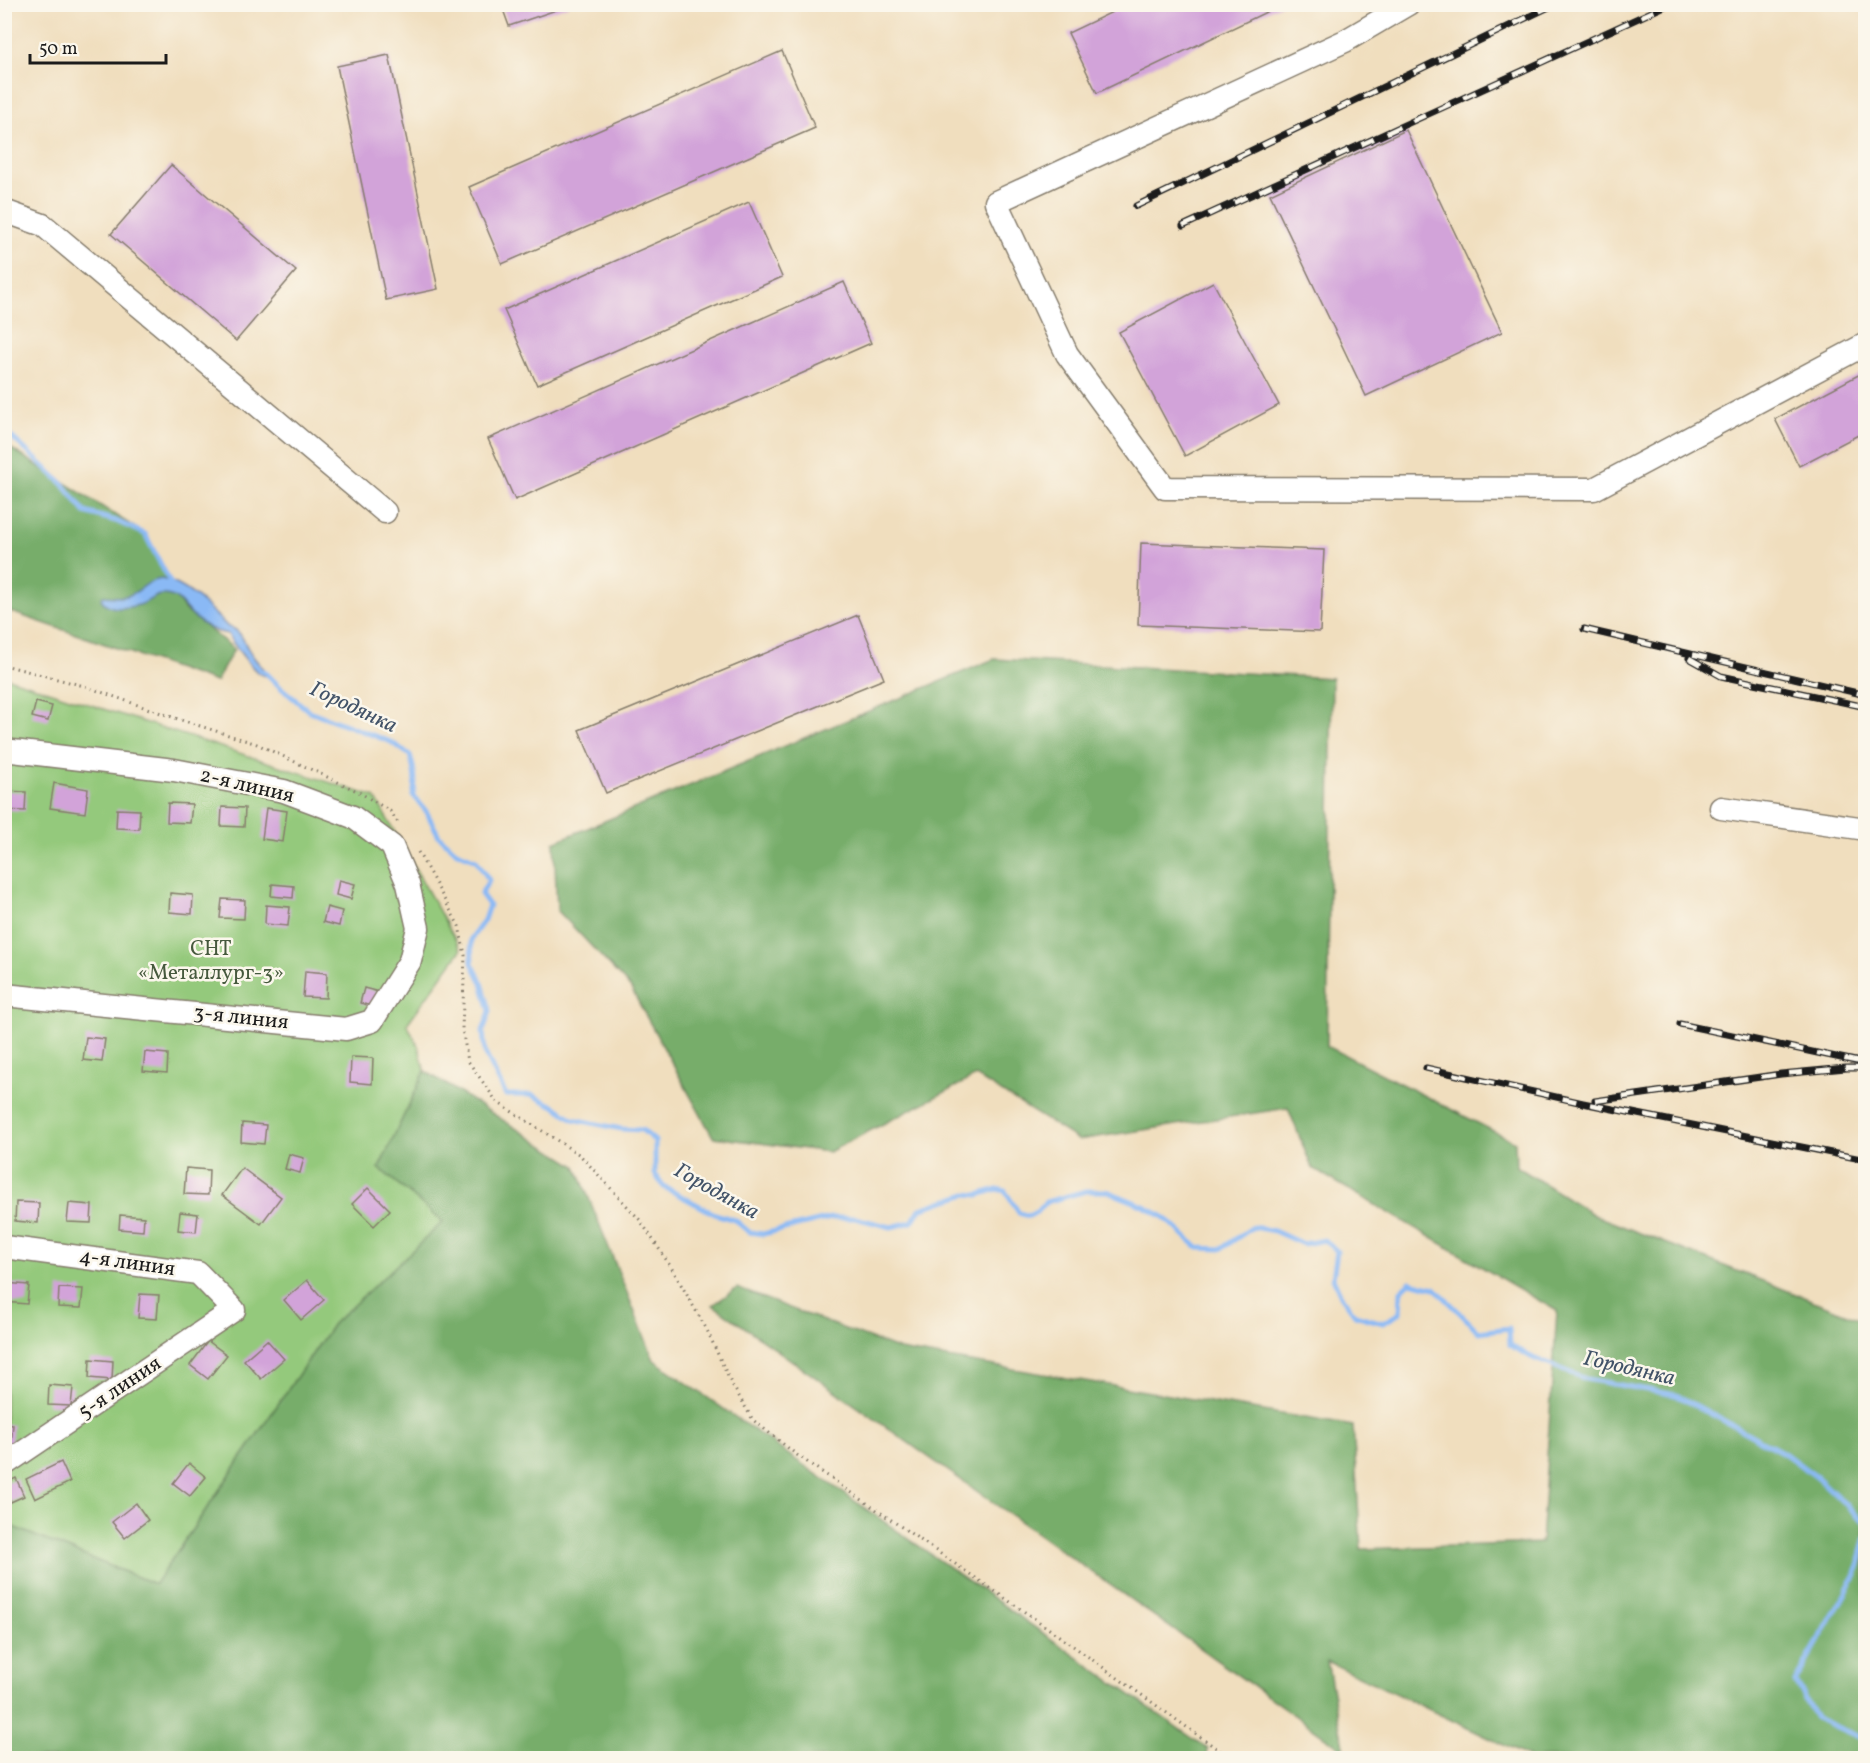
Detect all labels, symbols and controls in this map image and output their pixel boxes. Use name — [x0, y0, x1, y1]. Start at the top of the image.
scale bar — [30, 27, 166, 65]
text: 50 m — [39, 37, 78, 62]
water label: Городянка — [304, 674, 402, 742]
street label: 2-я линия — [197, 761, 297, 811]
park label: СНТ «Металлург-3» — [138, 935, 284, 988]
street label: 3-я линия — [192, 999, 290, 1037]
water label: Городянка — [668, 1156, 764, 1228]
street label: 4-я линия — [77, 1242, 177, 1284]
water label: Городянка — [1580, 1343, 1678, 1395]
street label: 5-я линия — [73, 1349, 167, 1427]

